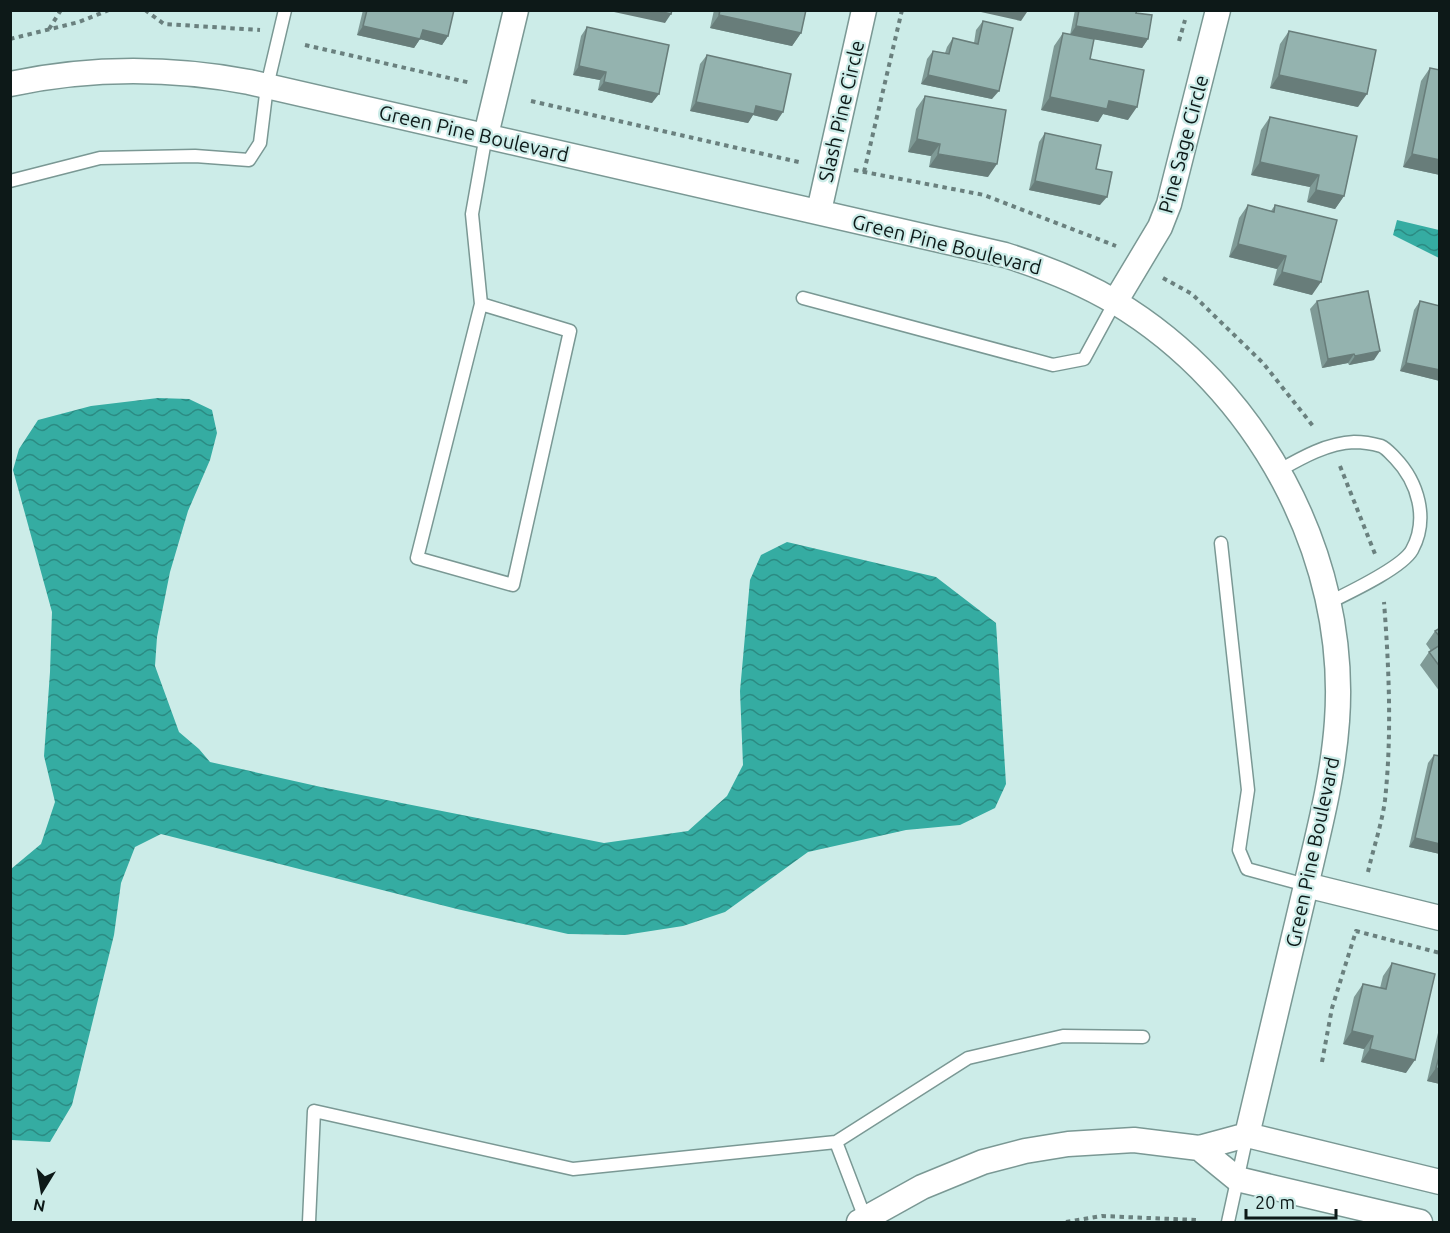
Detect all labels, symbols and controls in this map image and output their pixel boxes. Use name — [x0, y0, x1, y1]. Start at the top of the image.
street label: Slash Pine Circle — [814, 38, 868, 184]
street label: Pine Sage Circle — [1154, 72, 1212, 216]
street label: Green Pine Boulevard — [377, 100, 571, 166]
street label: Green Pine Boulevard — [850, 209, 1044, 279]
street label: Green Pine Boulevard — [1281, 755, 1343, 949]
north arrow — [12, 1161, 72, 1221]
scale bar — [1246, 1182, 1336, 1220]
text: 20 m — [1255, 1192, 1295, 1212]
text: N — [32, 1196, 47, 1216]

